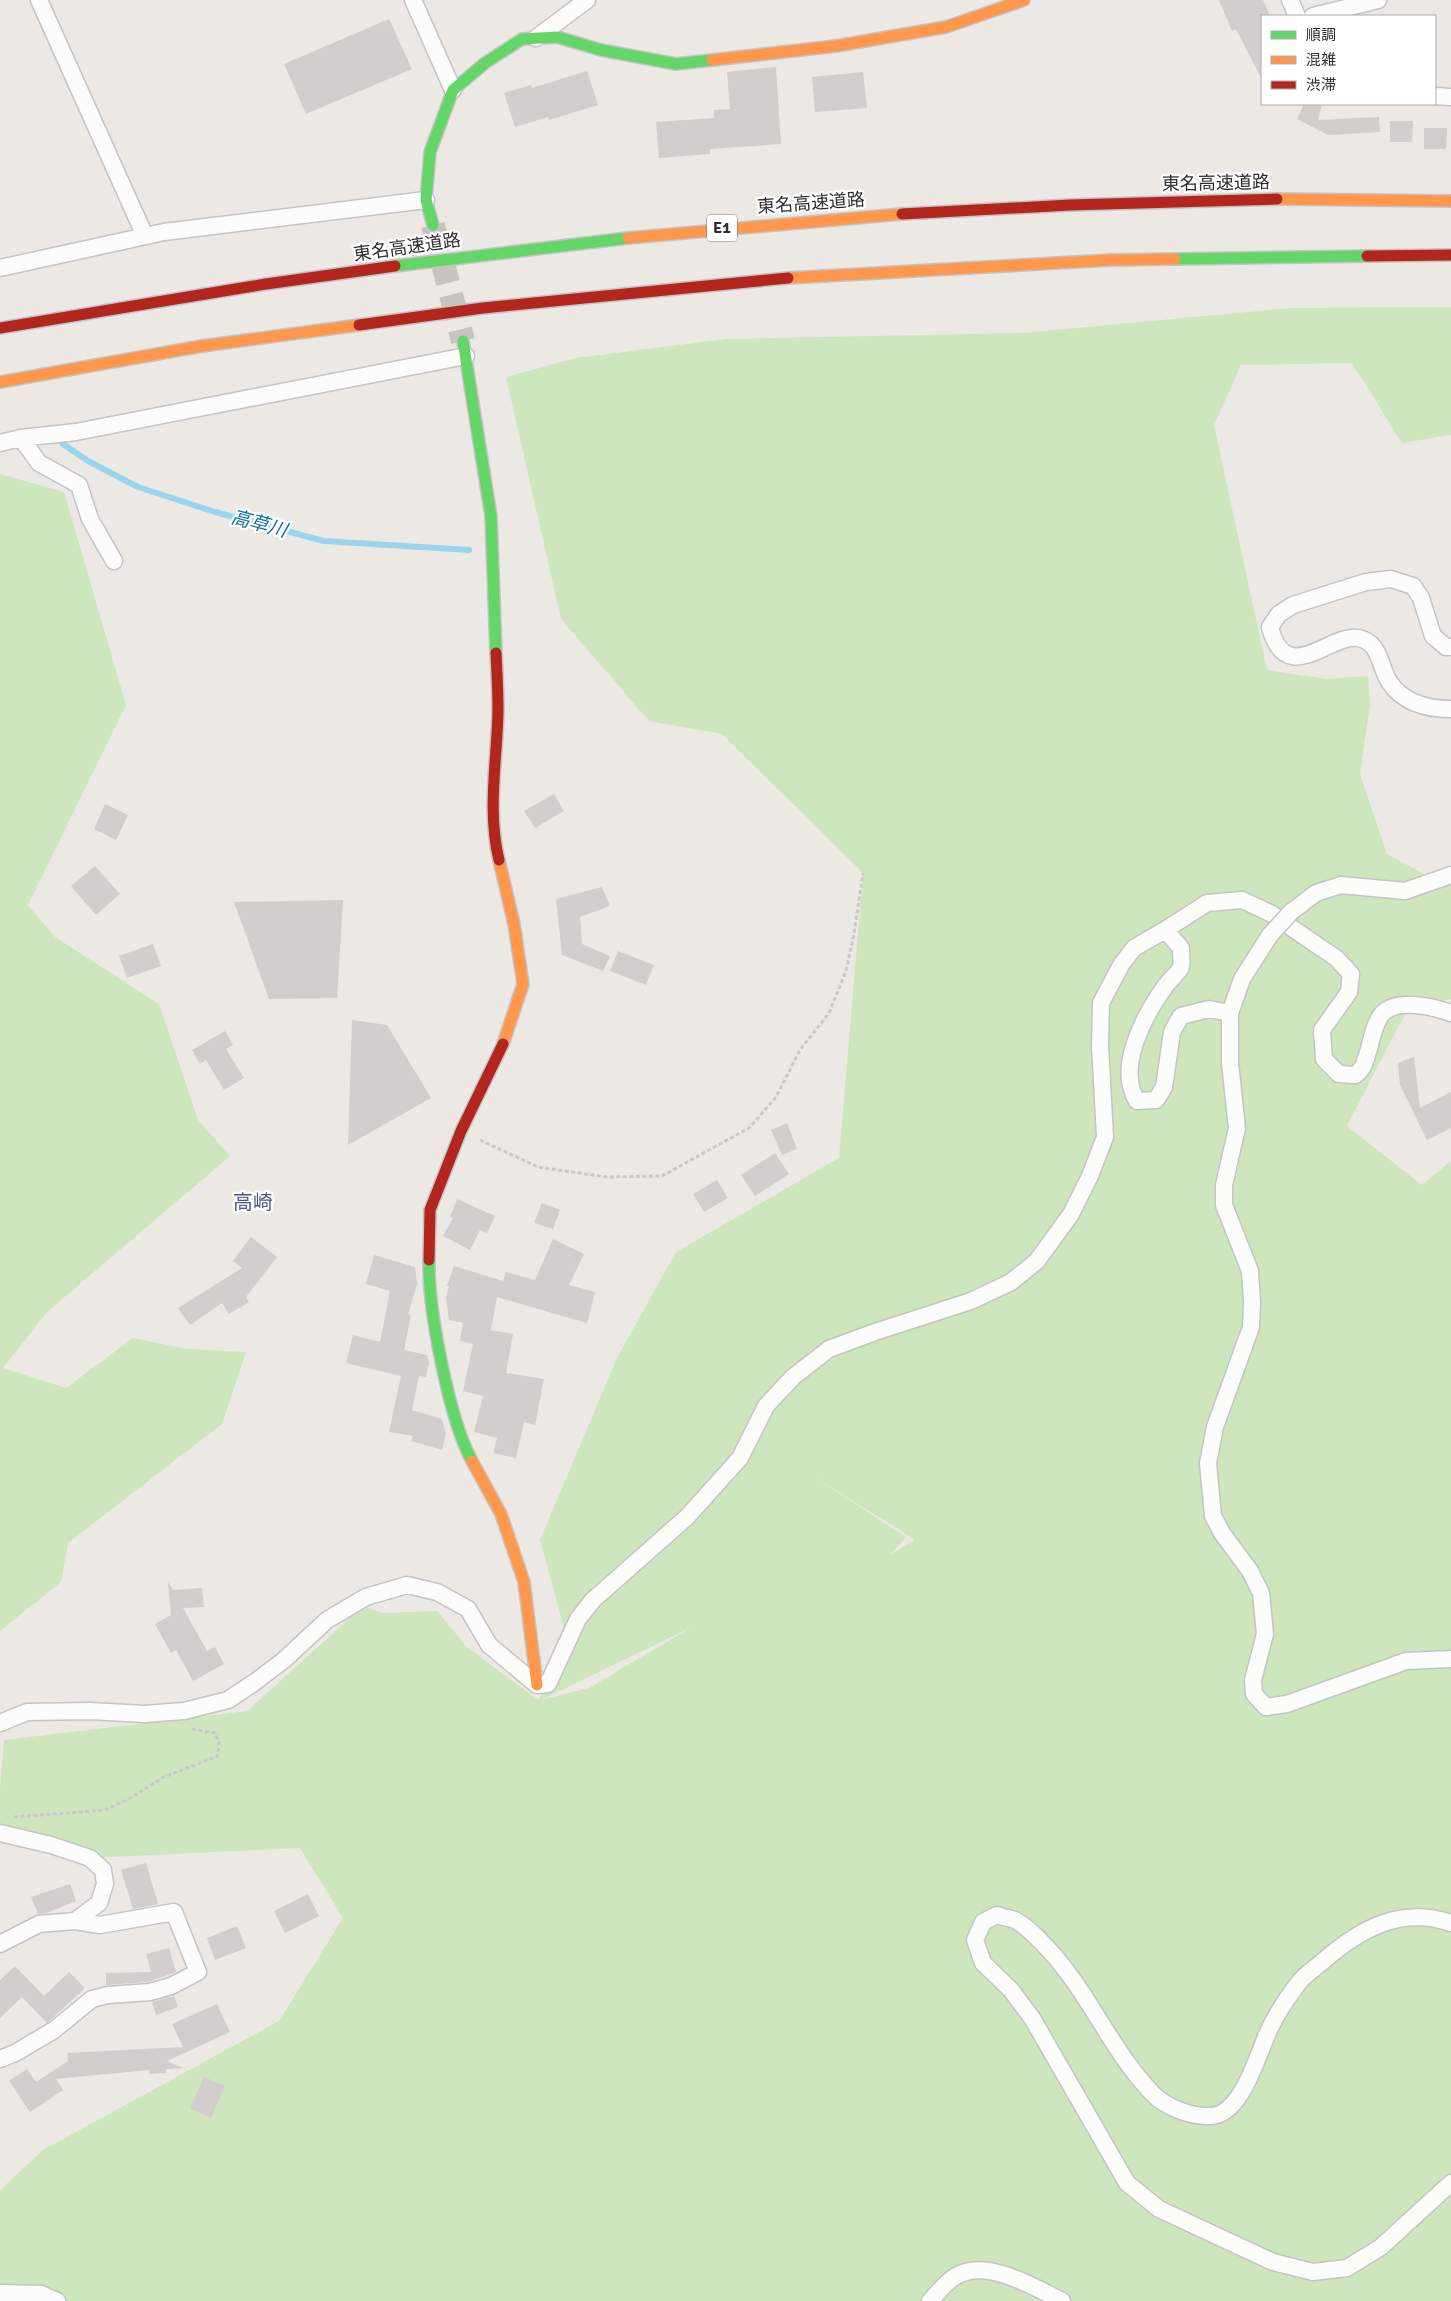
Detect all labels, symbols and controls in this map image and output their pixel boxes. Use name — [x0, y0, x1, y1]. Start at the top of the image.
legend — [1261, 15, 1436, 105]
text: 順調 — [1306, 26, 1336, 44]
text: 混雑 — [1306, 51, 1336, 69]
text: 渋滞 — [1306, 76, 1336, 94]
street label: 東名高速道路 — [1162, 171, 1270, 195]
street label: 東名高速道路 — [756, 188, 866, 218]
road number: E1 — [707, 214, 737, 242]
street label: 東名高速道路 — [352, 229, 462, 265]
water label: 高草川 — [228, 505, 292, 543]
district label: 高崎 — [233, 1190, 273, 1215]

